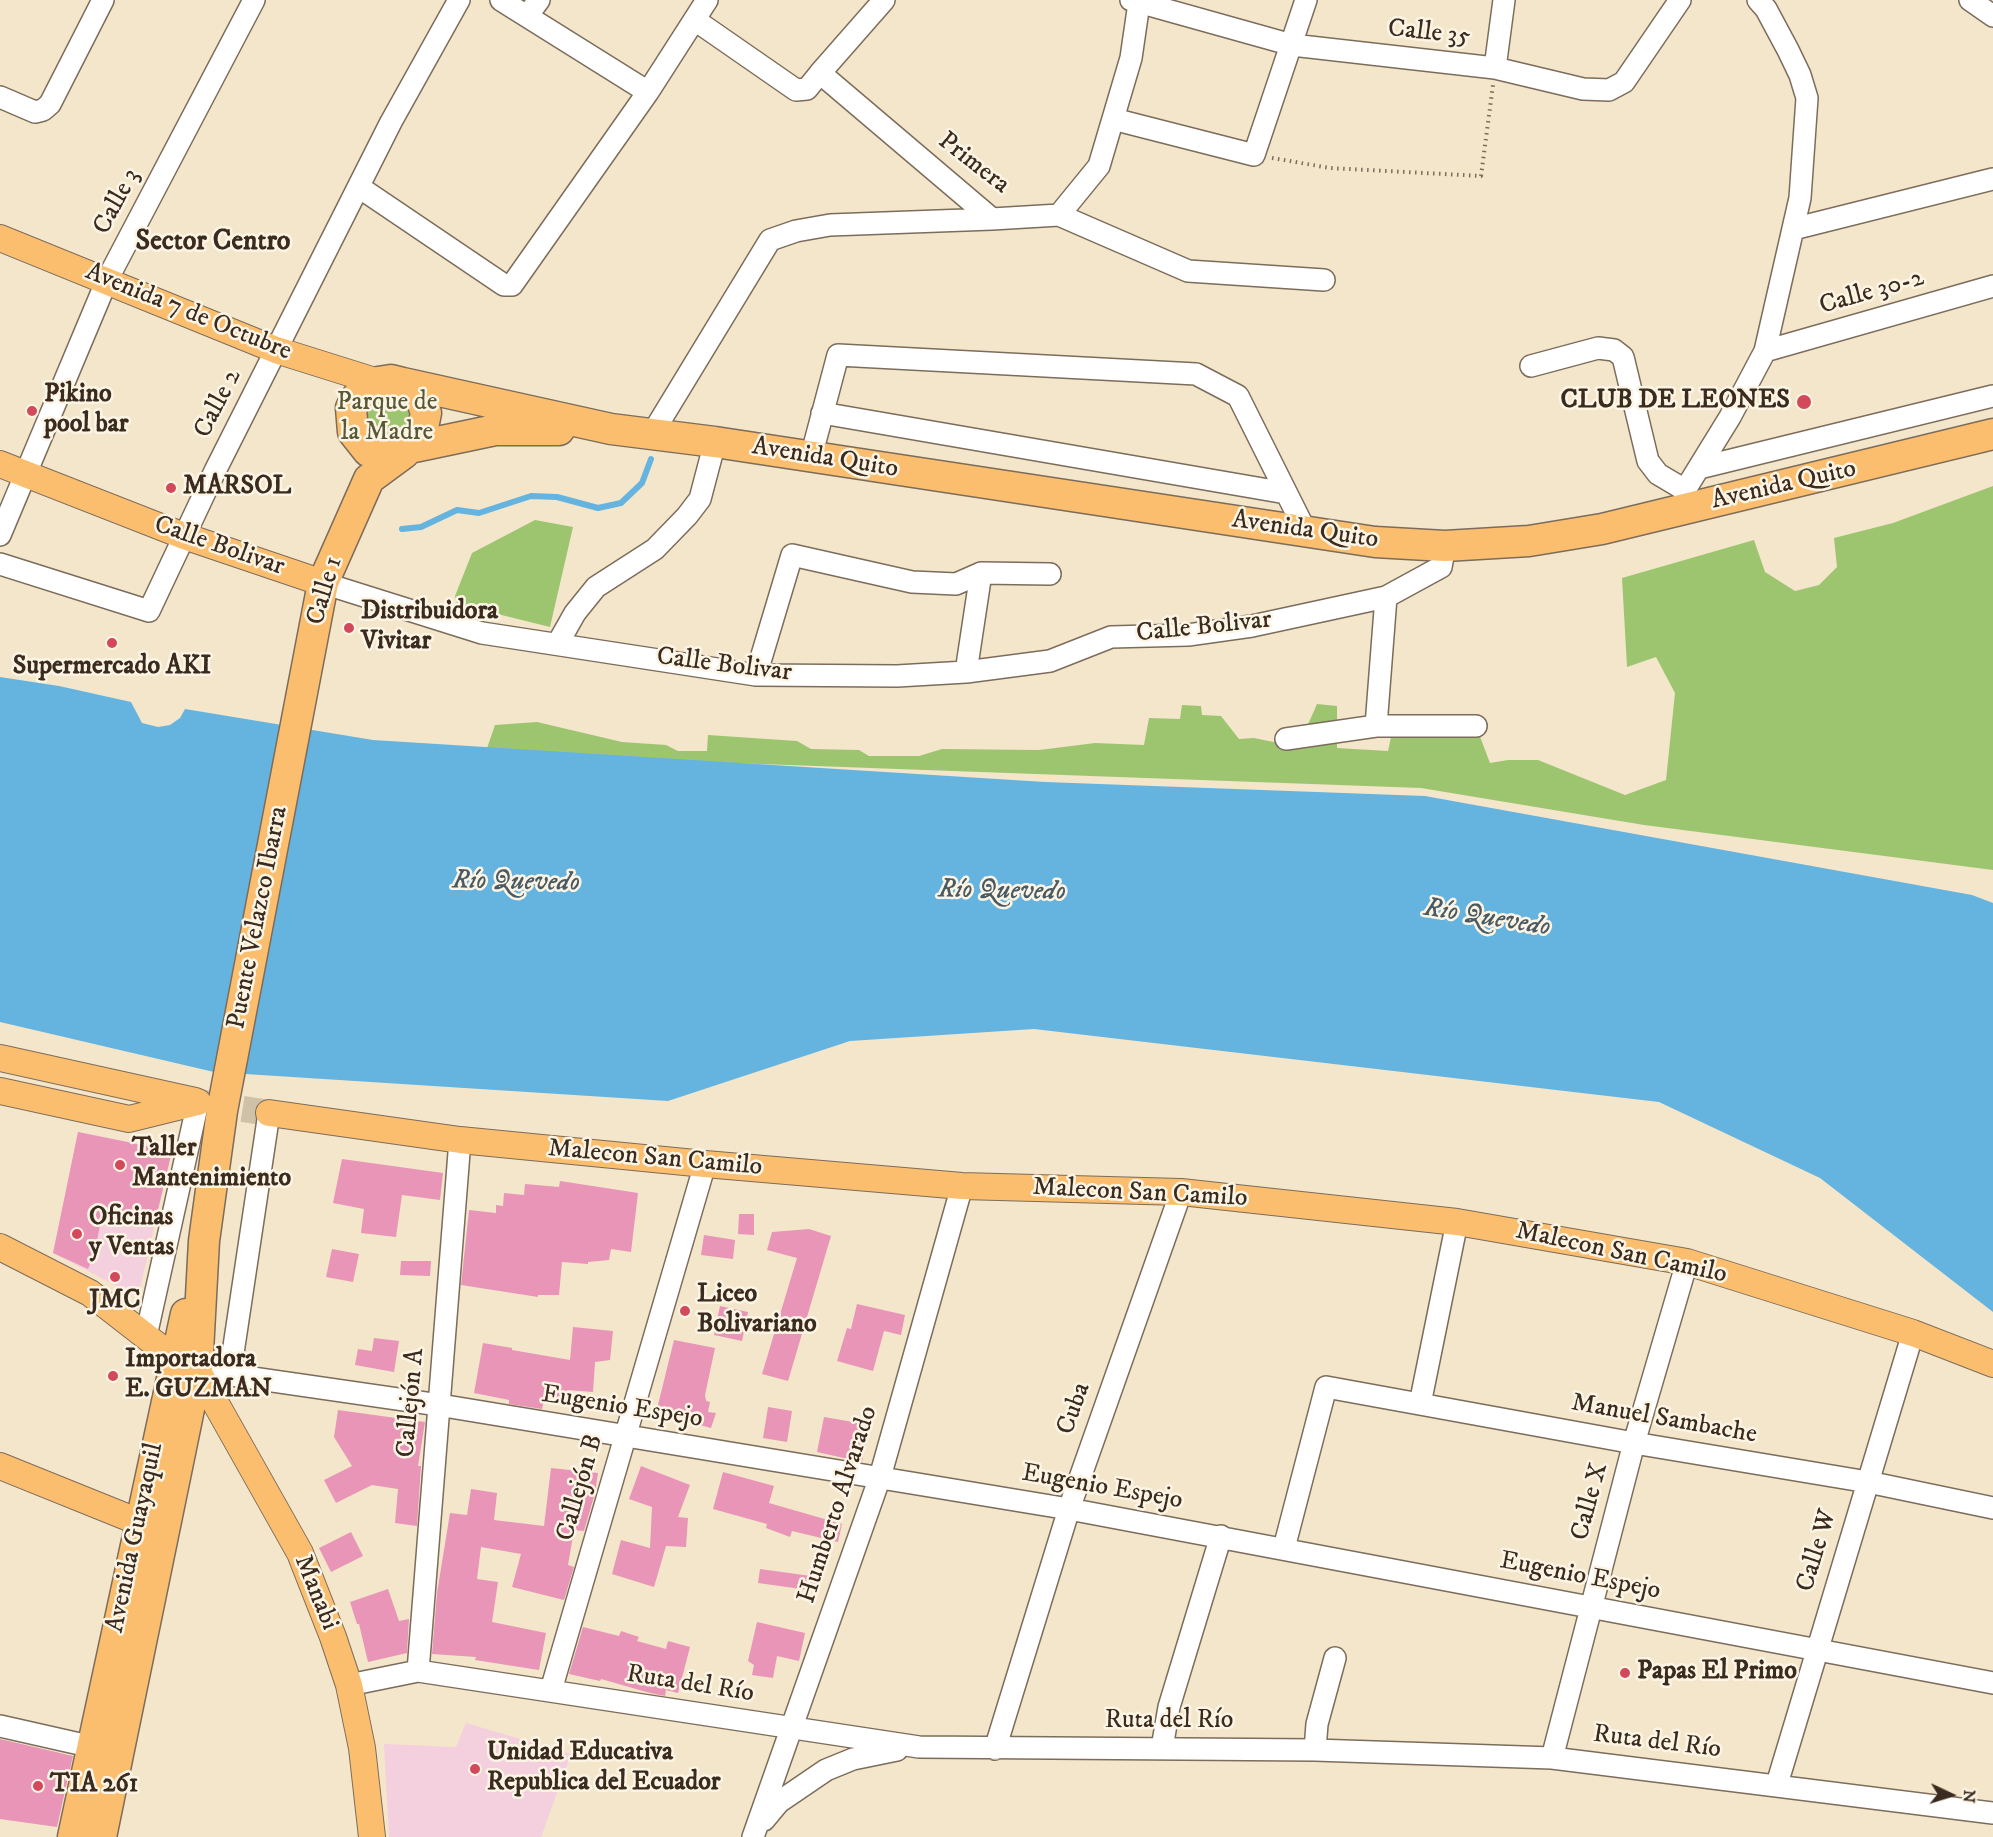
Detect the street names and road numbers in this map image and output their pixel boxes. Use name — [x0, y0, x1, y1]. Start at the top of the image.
street label: Calle 35 — [1386, 14, 1472, 54]
street label: Primera — [931, 126, 1015, 202]
street label: Calle 3 — [88, 164, 148, 240]
street label: Avenida 7 de Octubre — [80, 257, 296, 369]
street label: Calle 30-2 — [1816, 263, 1928, 323]
street label: Calle 2 — [189, 364, 249, 444]
street label: Avenida Quito — [750, 432, 900, 486]
street label: Avenida Quito — [1709, 454, 1859, 518]
street label: Avenida Quito — [1230, 505, 1380, 557]
street label: Calle Bolivar — [150, 510, 288, 584]
street label: Calle 1 — [301, 553, 351, 629]
street label: Calle Bolivar — [1135, 605, 1273, 651]
street label: Calle Bolivar — [655, 642, 793, 690]
street label: Puente Velazco Ibarra — [222, 804, 296, 1032]
street label: Malecon San Camilo — [547, 1134, 763, 1184]
street label: Malecon San Camilo — [1032, 1173, 1248, 1215]
street label: Malecon San Camilo — [1513, 1216, 1729, 1292]
street label: Callejón A — [392, 1347, 432, 1459]
street label: Cuba — [1051, 1379, 1099, 1439]
street label: Eugenio Espejo — [539, 1380, 705, 1436]
street label: Manuel Sambache — [1569, 1388, 1759, 1452]
street label: Humberto Alvarado — [792, 1402, 886, 1608]
street label: Callejón B — [551, 1431, 611, 1545]
street label: Avenida Guayaquil — [101, 1440, 171, 1636]
street label: Eugenio Espejo — [1019, 1459, 1185, 1517]
street label: Calle X — [1566, 1460, 1616, 1544]
street label: Calle W — [1791, 1506, 1845, 1596]
street label: Eugenio Espejo — [1497, 1546, 1663, 1608]
street label: Manabi — [286, 1551, 344, 1635]
street label: Ruta del Río — [624, 1660, 756, 1710]
street label: Ruta del Río — [1105, 1706, 1233, 1738]
street label: Ruta del Río — [1591, 1720, 1723, 1766]

